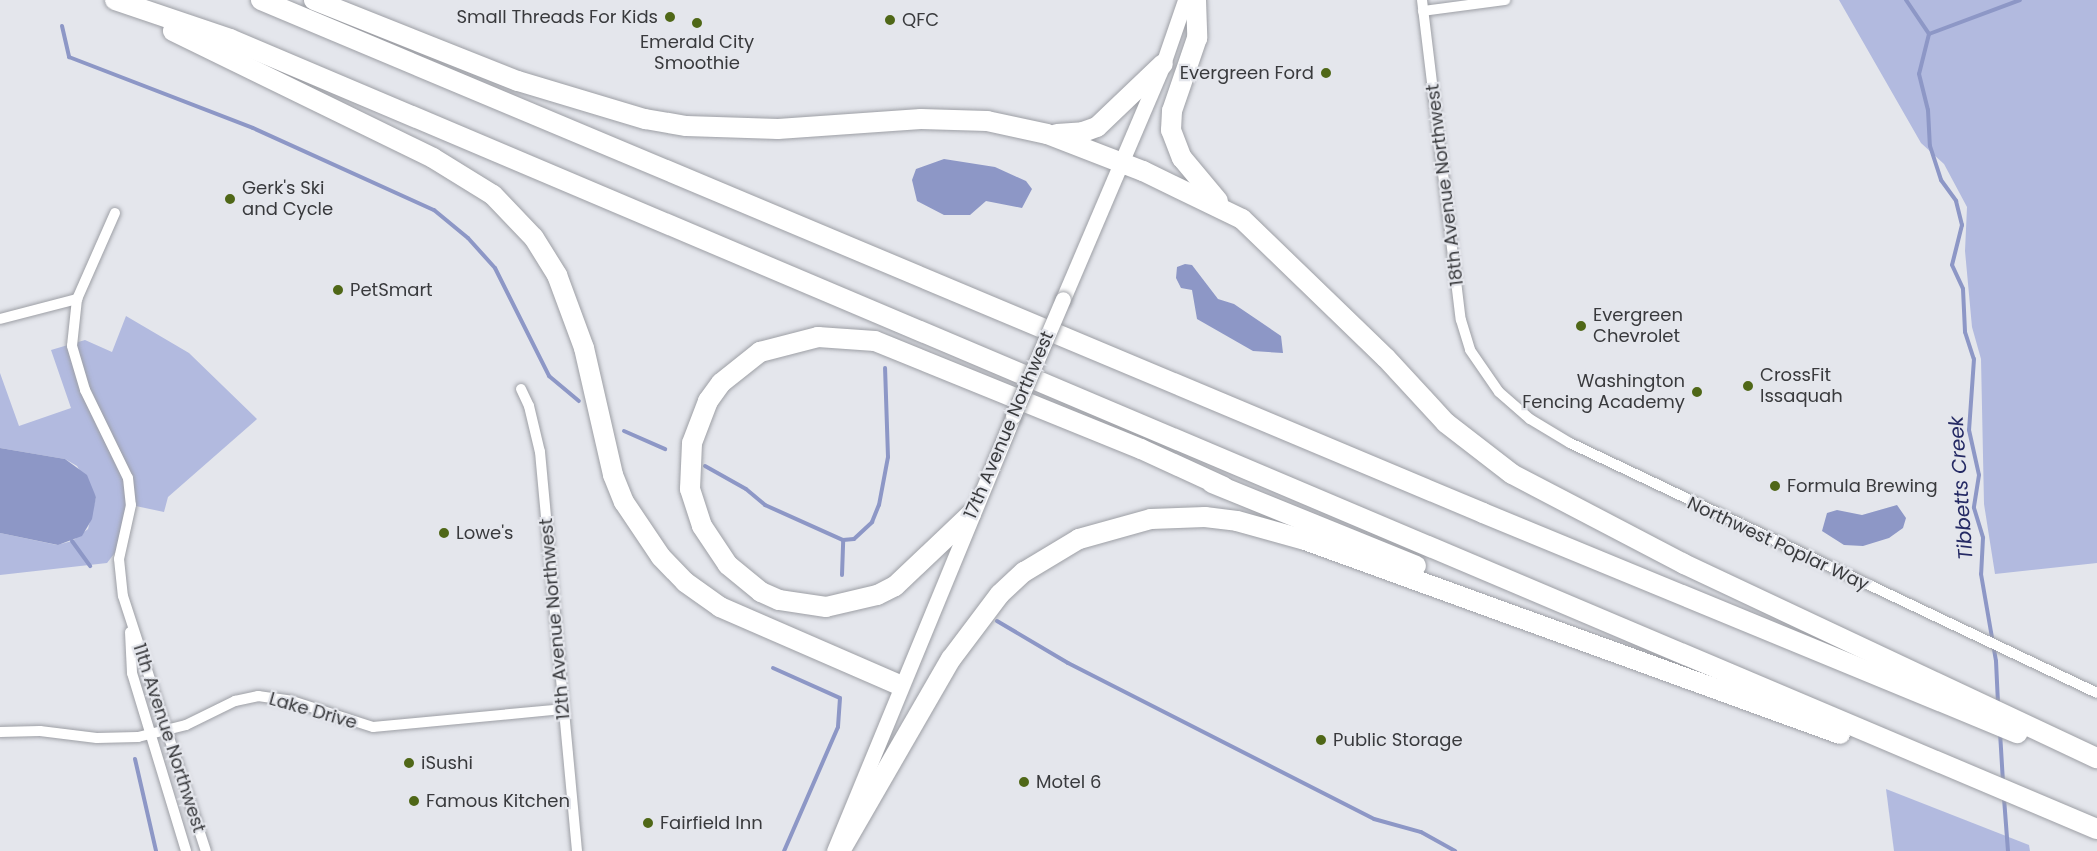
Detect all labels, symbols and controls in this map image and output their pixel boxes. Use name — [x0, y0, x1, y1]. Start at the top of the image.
place label: Small Threads For Kids — [457, 6, 658, 28]
place label: QFC — [902, 9, 939, 31]
marker: Small Threads For Kids — [663, 10, 677, 24]
marker: QFC — [883, 13, 897, 27]
marker: Emerald City Smoothie — [690, 16, 704, 30]
place label: Emerald City Smoothie — [640, 32, 754, 74]
place label: Evergreen Ford — [1180, 62, 1314, 84]
marker: Evergreen Ford — [1319, 66, 1333, 80]
street label: 18th Avenue Northwest — [1422, 83, 1468, 287]
place label: Gerk's Ski and Cycle — [242, 178, 333, 220]
marker: Gerk's Ski and Cycle — [223, 192, 237, 206]
place label: PetSmart — [350, 279, 433, 301]
marker: PetSmart — [331, 283, 345, 297]
place label: Evergreen Chevrolet — [1593, 305, 1683, 348]
marker: Evergreen Chevrolet — [1574, 319, 1588, 333]
street label: 17th Avenue Northwest — [960, 328, 1058, 522]
place label: CrossFit Issaquah — [1760, 365, 1843, 407]
place label: Washington Fencing Academy — [1522, 371, 1685, 413]
marker: CrossFit Issaquah — [1741, 379, 1755, 393]
marker: Washington Fencing Academy — [1690, 385, 1704, 399]
water label: Tibbetts Creek — [1944, 415, 1978, 561]
place label: Formula Brewing — [1787, 475, 1938, 497]
marker: Formula Brewing — [1768, 479, 1782, 493]
street label: Northwest Poplar Way — [1684, 492, 1872, 596]
street label: 12th Avenue Northwest — [535, 517, 575, 721]
place label: Lowe's — [456, 522, 513, 544]
marker: Lowe's — [437, 526, 451, 540]
street label: 11th Avenue Northwest — [128, 641, 210, 835]
street label: Lake Drive — [267, 688, 359, 734]
place label: Public Storage — [1333, 729, 1463, 751]
marker: Public Storage — [1314, 733, 1328, 747]
place label: iSushi — [421, 752, 473, 774]
marker: iSushi — [402, 756, 416, 770]
place label: Motel 6 — [1036, 771, 1101, 793]
marker: Motel 6 — [1017, 775, 1031, 789]
place label: Famous Kitchen — [426, 790, 570, 812]
marker: Famous Kitchen — [407, 794, 421, 808]
place label: Fairfield Inn — [660, 812, 763, 834]
marker: Fairfield Inn — [641, 816, 655, 830]

